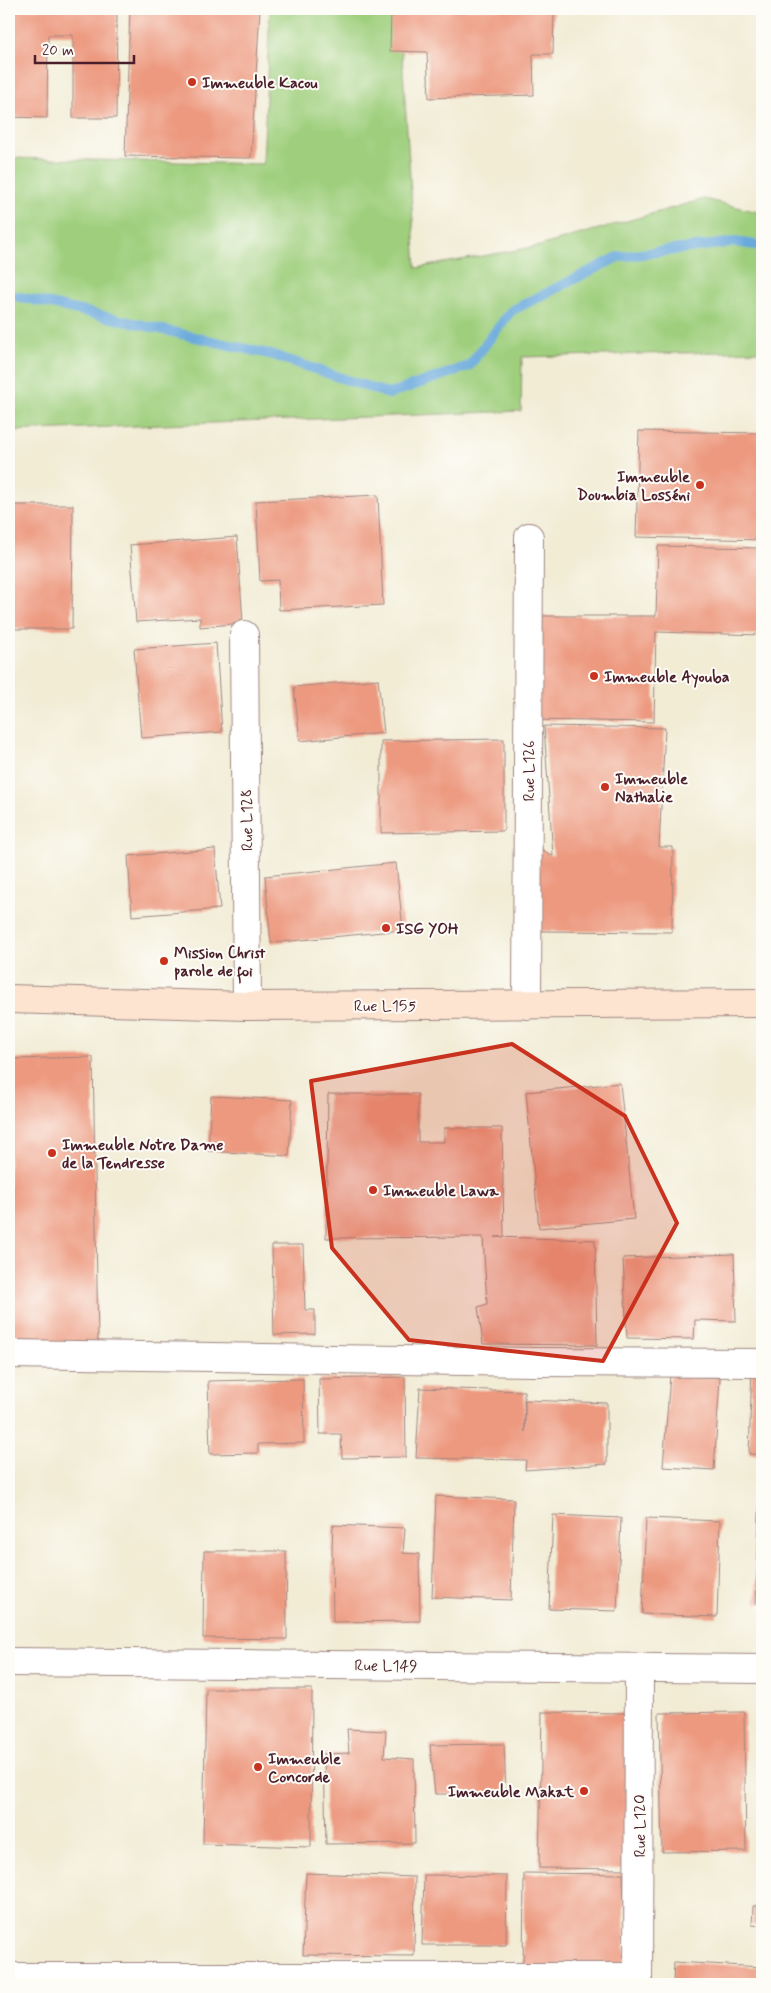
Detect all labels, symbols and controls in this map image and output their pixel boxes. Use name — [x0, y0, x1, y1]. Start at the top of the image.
scale bar — [35, 32, 134, 64]
text: 20 m — [42, 41, 74, 61]
place label: Immeuble Kacou — [202, 73, 318, 94]
marker: Immeuble Kacou — [186, 76, 198, 88]
place label: Immeuble Doumbia Losséni — [577, 467, 690, 506]
marker: Immeuble Doumbia Losséni — [694, 479, 706, 491]
place label: Immeuble Ayouba — [604, 667, 730, 688]
marker: Immeuble Ayouba — [588, 670, 600, 682]
street label: Rue L126 — [519, 740, 540, 802]
place label: Immeuble Nathalie — [615, 769, 688, 808]
marker: Immeuble Nathalie — [599, 781, 611, 793]
street label: Rue L128 — [236, 789, 259, 851]
place label: ISG YOH — [396, 919, 459, 940]
marker: ISG YOH — [380, 922, 392, 934]
place label: Mission Christ parole de foi — [174, 943, 266, 984]
marker: Mission Christ parole de foi — [158, 955, 170, 967]
street label: Rue L155 — [354, 996, 416, 1017]
place label: Immeuble Notre Dame de la Tendresse — [62, 1135, 224, 1174]
marker: Immeuble Notre Dame de la Tendresse — [46, 1147, 58, 1159]
place label: Immeuble Lawa — [383, 1181, 499, 1202]
marker: Immeuble Lawa — [367, 1184, 379, 1196]
street label: Rue L149 — [354, 1655, 418, 1678]
place label: Immeuble Concorde — [268, 1749, 341, 1788]
marker: Immeuble Concorde — [252, 1761, 264, 1773]
place label: Immeuble Makat — [448, 1782, 575, 1803]
marker: Immeuble Makat — [578, 1785, 590, 1797]
street label: Rue L120 — [630, 1794, 651, 1858]

